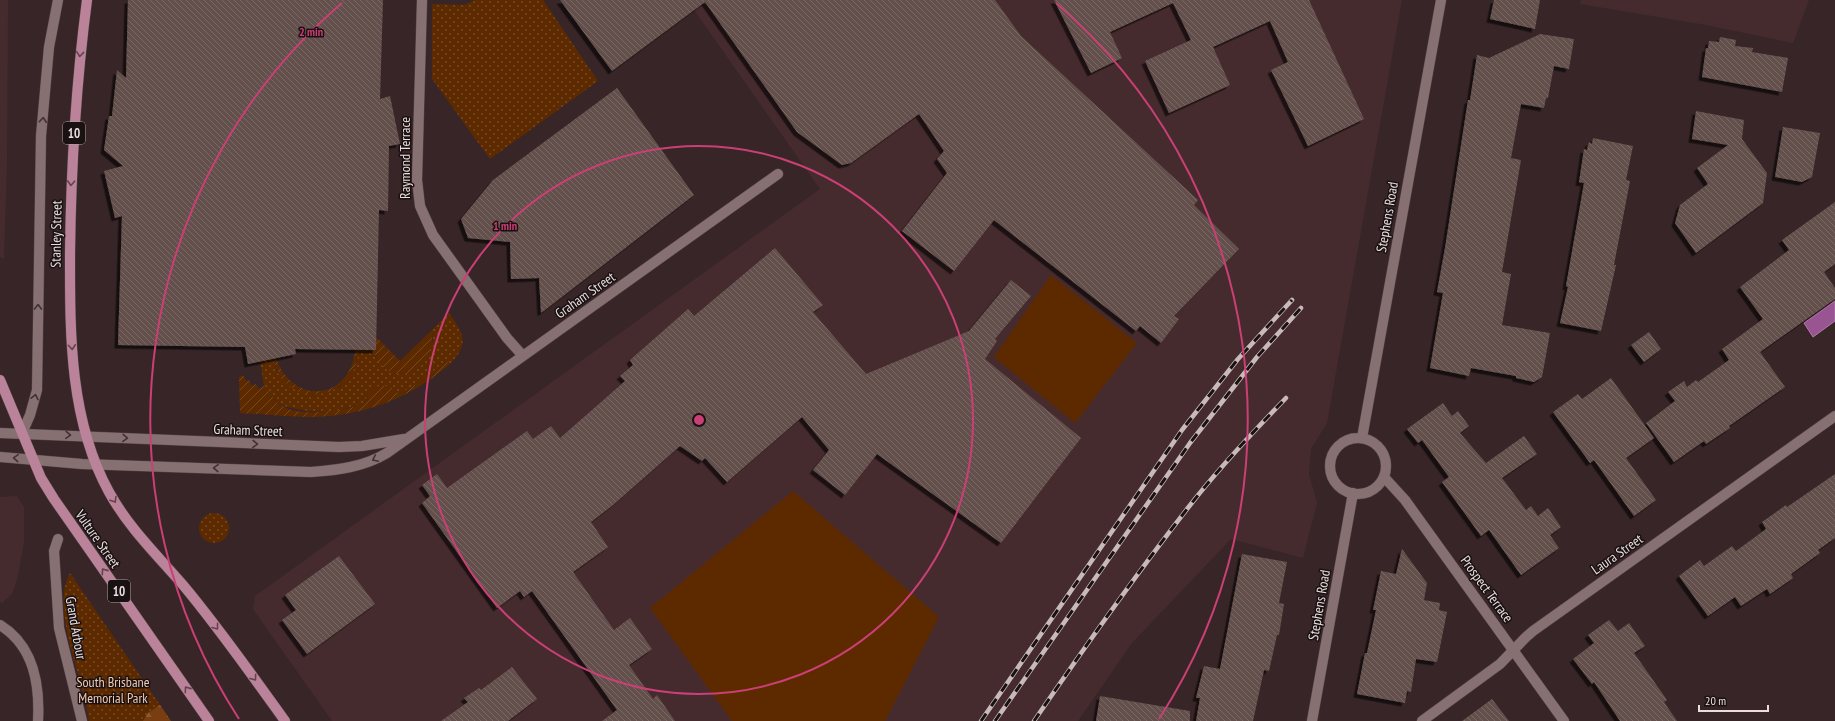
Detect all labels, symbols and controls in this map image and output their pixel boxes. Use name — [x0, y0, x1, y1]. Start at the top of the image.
text: 2 min — [299, 24, 323, 39]
one-way arrow — [76, 51, 85, 57]
one-way arrow — [38, 117, 47, 123]
street label: Raymond Terrace — [396, 117, 414, 199]
road number: 10 — [63, 122, 85, 144]
one-way arrow — [67, 180, 76, 186]
street label: Stephens Road — [1372, 180, 1402, 254]
street label: Stanley Street — [46, 200, 66, 268]
text: 1 min — [493, 218, 517, 233]
street label: Graham Street — [552, 268, 619, 322]
one-way arrow — [34, 304, 42, 310]
one-way arrow — [68, 344, 77, 351]
one-way arrow — [31, 393, 39, 400]
centre of rings — [692, 413, 706, 427]
street label: Graham Street — [213, 420, 283, 440]
one-way arrow — [65, 431, 71, 440]
one-way arrow — [122, 434, 128, 442]
one-way arrow — [252, 440, 258, 448]
one-way arrow — [13, 453, 19, 462]
one-way arrow — [372, 454, 379, 462]
one-way arrow — [213, 464, 219, 472]
one-way arrow — [109, 496, 117, 503]
street label: Vulture Street — [71, 506, 125, 572]
street label: Laura Street — [1588, 530, 1646, 578]
street label: Prospect Terrace — [1457, 552, 1517, 626]
one-way arrow — [101, 568, 109, 575]
street label: Stephens Road — [1304, 568, 1334, 642]
road number: 10 — [108, 580, 130, 602]
street label: Grand Arbour — [62, 595, 90, 661]
one-way arrow — [211, 622, 218, 629]
park label: South Brisbane Memorial Park — [77, 673, 150, 707]
one-way arrow — [249, 674, 257, 681]
one-way arrow — [184, 686, 192, 693]
scale bar — [1699, 687, 1768, 713]
text: 20 m — [1705, 693, 1726, 708]

